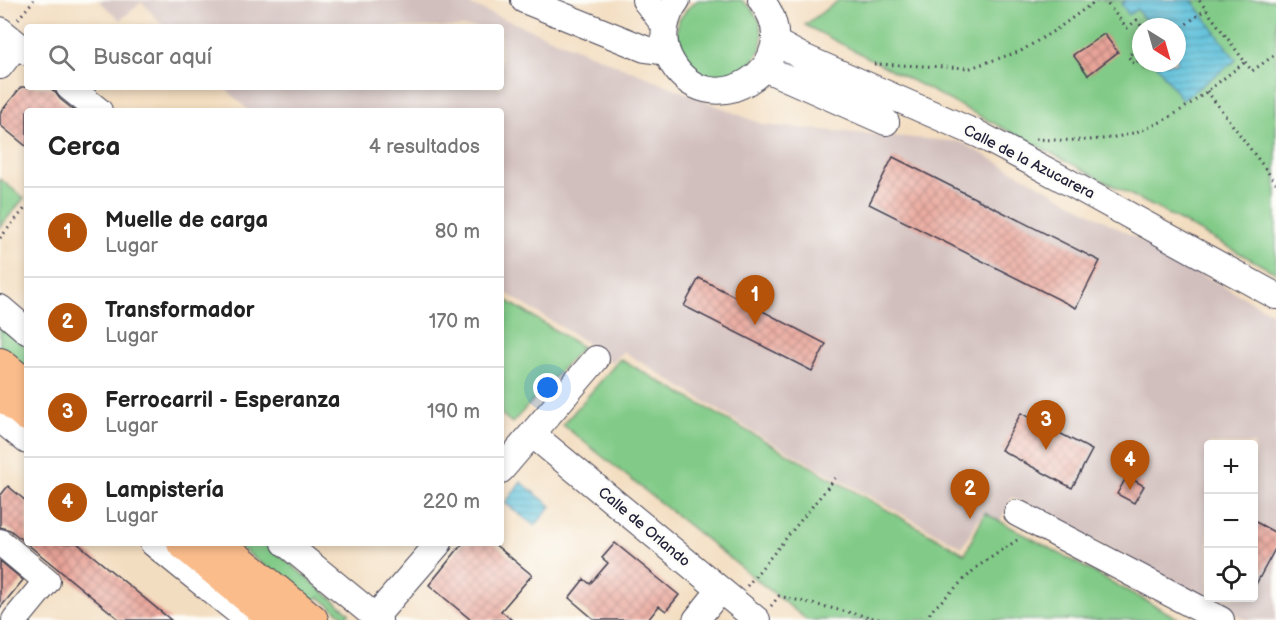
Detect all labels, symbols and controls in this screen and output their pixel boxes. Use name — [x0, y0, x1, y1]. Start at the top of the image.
north arrow — [1132, 18, 1186, 72]
search box — [24, 24, 504, 90]
icon: search — [45, 41, 78, 74]
text: Buscar aquí — [93, 44, 212, 71]
street label: Calle de la Azucarera — [960, 121, 1098, 203]
text: Cerca — [48, 132, 120, 163]
text: 4 resultados — [369, 135, 480, 159]
text: Muelle de carga — [105, 207, 268, 234]
text: 1 — [63, 220, 72, 244]
text: 80 m — [435, 220, 480, 244]
text: Lugar — [105, 234, 158, 258]
pin: 1 — [736, 276, 774, 325]
text: Transformador — [105, 297, 255, 324]
text: 2 — [62, 310, 73, 334]
text: 170 m — [429, 310, 480, 334]
text: Lugar — [105, 324, 158, 348]
your location — [533, 373, 562, 402]
text: Ferrocarril - Esperanza — [105, 387, 340, 414]
text: 3 — [62, 400, 73, 424]
text: 190 m — [427, 400, 480, 424]
pin: 3 — [1026, 400, 1066, 450]
text: Lugar — [105, 414, 158, 438]
pin: 4 — [1110, 440, 1150, 490]
map controls — [1204, 440, 1258, 602]
button: + — [1204, 440, 1258, 494]
pin: 2 — [950, 470, 990, 519]
text: Lampistería — [105, 477, 224, 504]
street label: Calle de Orlando — [594, 483, 694, 571]
text: 4 — [62, 490, 73, 514]
text: 220 m — [423, 490, 480, 514]
button: − — [1204, 494, 1258, 548]
text: Lugar — [105, 504, 158, 528]
button: locate — [1204, 548, 1258, 602]

